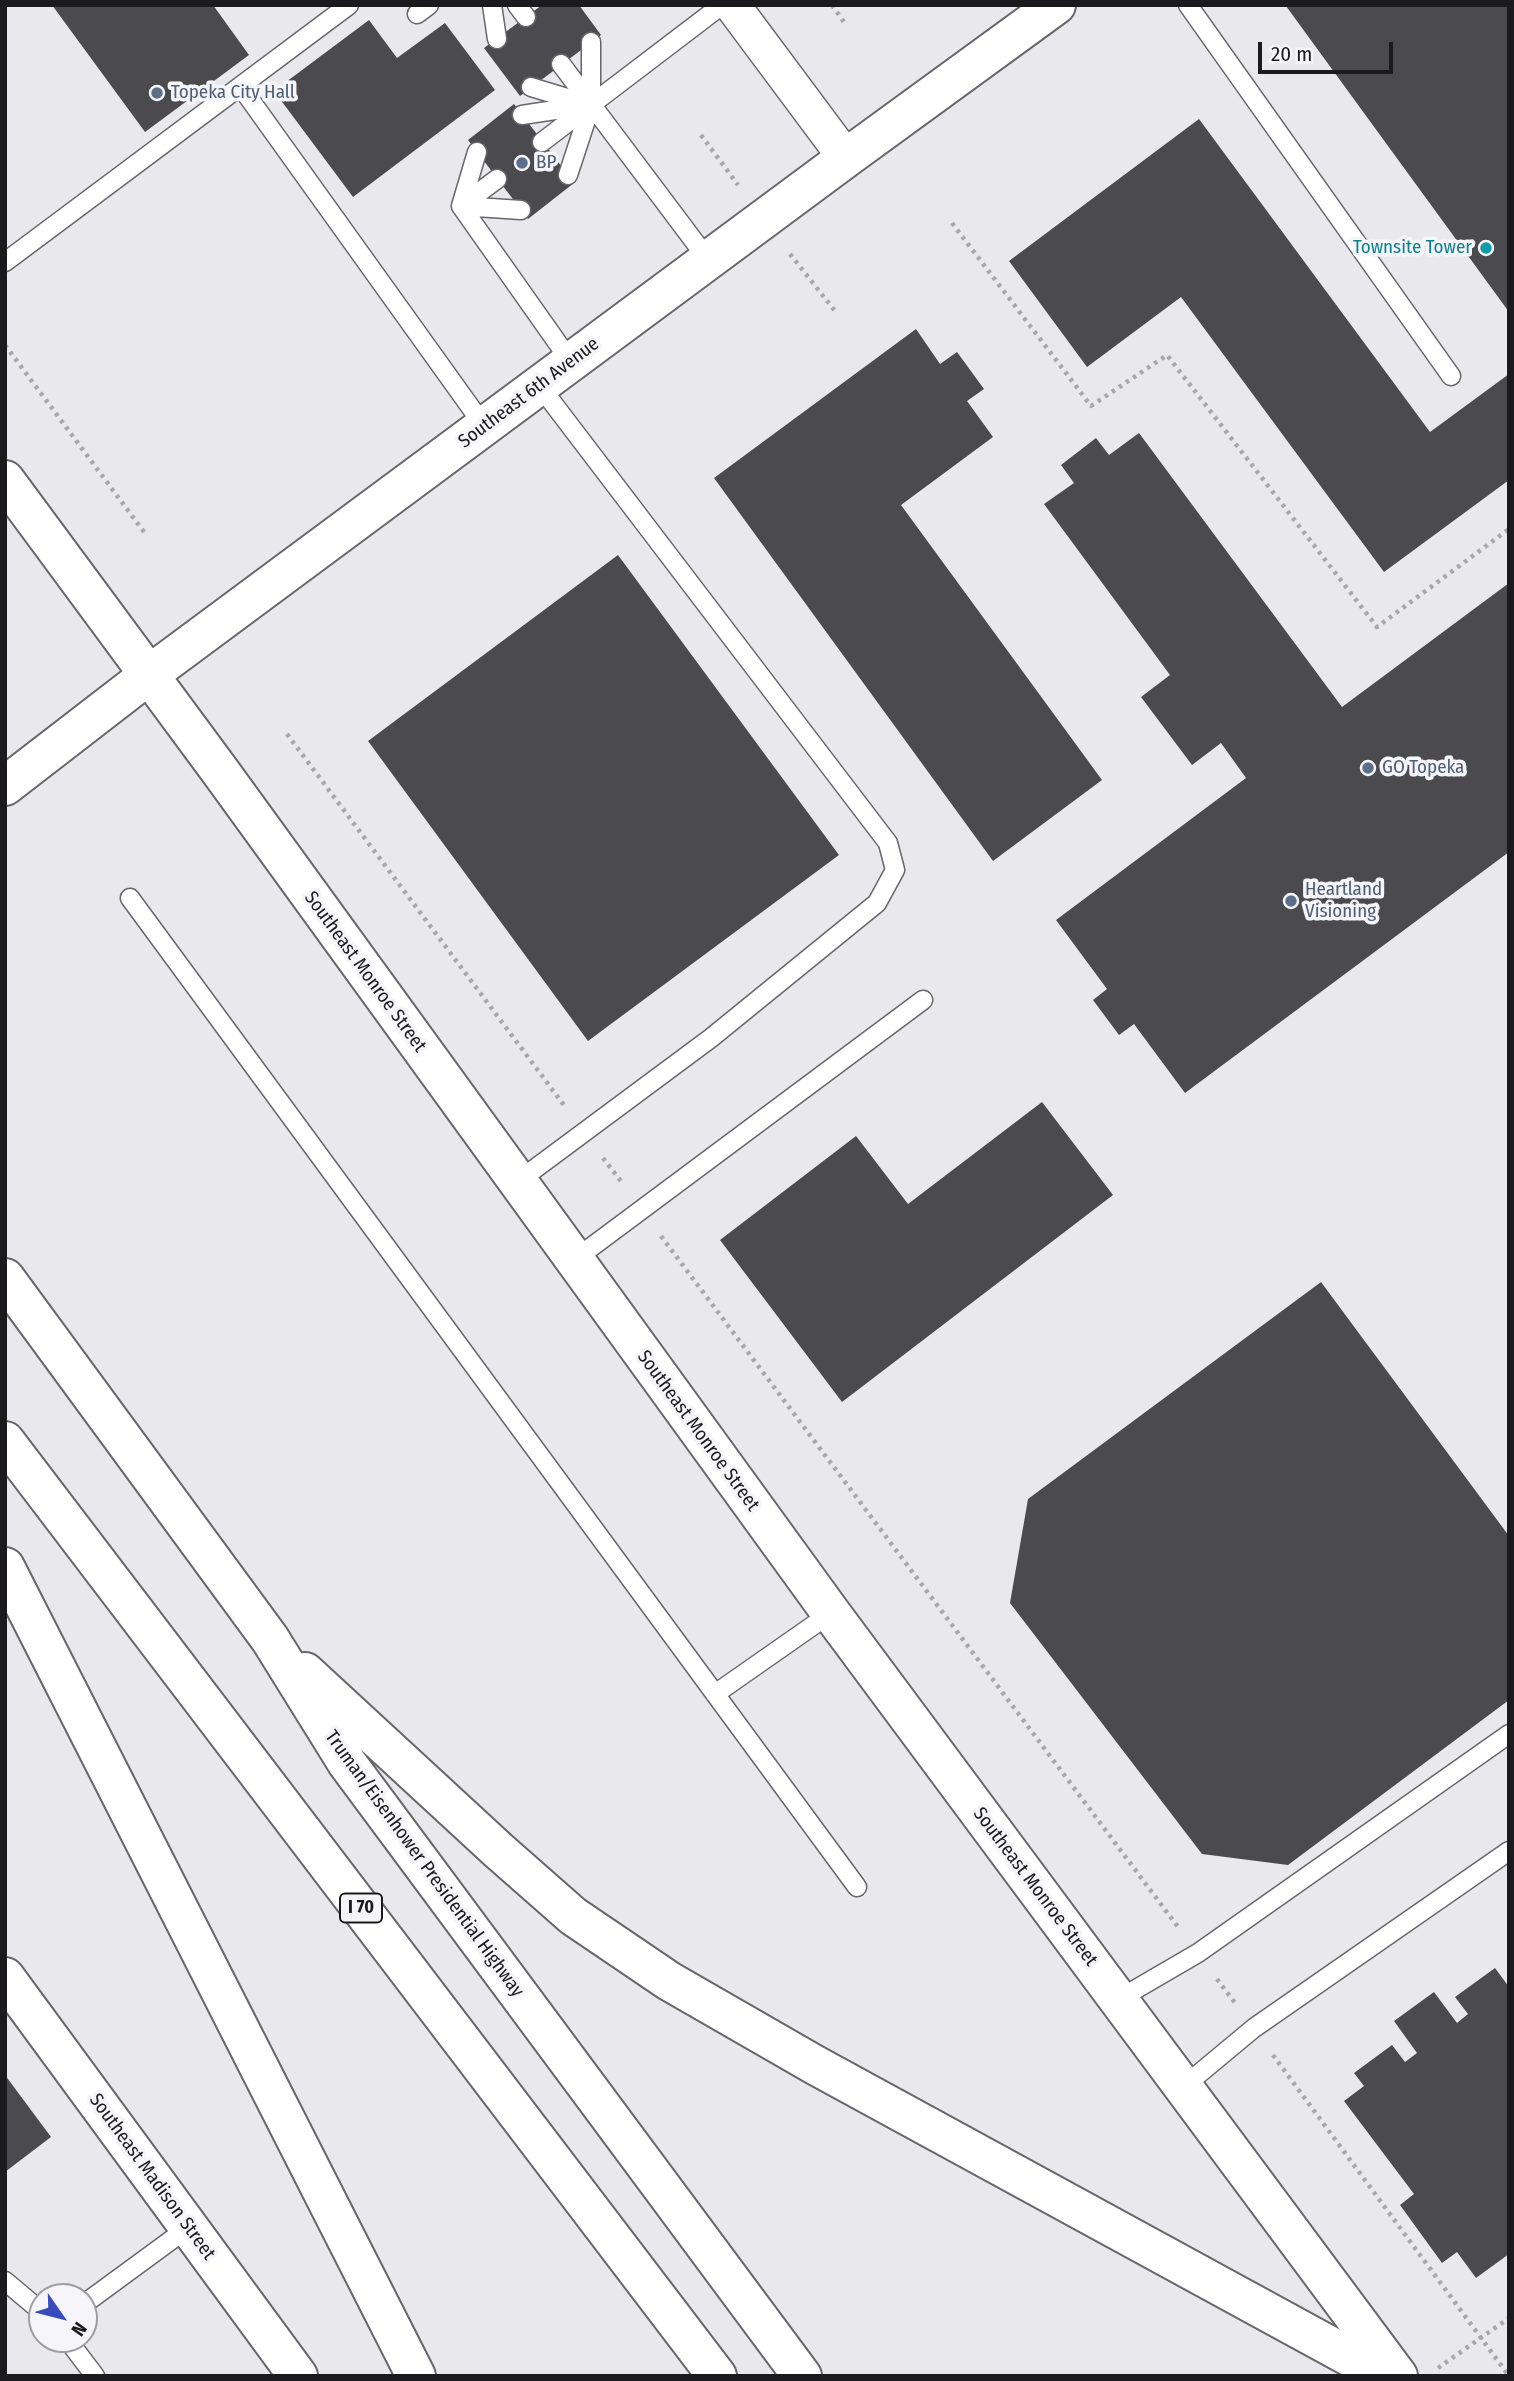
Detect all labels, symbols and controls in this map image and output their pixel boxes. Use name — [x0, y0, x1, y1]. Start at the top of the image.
scale bar — [1262, 28, 1397, 72]
text: 20 m — [1271, 41, 1312, 67]
place label: Topeka City Hall — [171, 82, 295, 104]
marker: Topeka City Hall — [149, 85, 165, 101]
place label: BP — [536, 152, 556, 174]
marker: BP — [514, 155, 530, 171]
place label: Townsite Tower — [1353, 237, 1472, 259]
marker: Townsite Tower — [1478, 240, 1494, 256]
street label: Southeast 6th Avenue — [454, 333, 604, 453]
place label: GO Topeka — [1382, 757, 1464, 779]
marker: GO Topeka — [1360, 760, 1376, 776]
place label: Heartland Visioning — [1305, 879, 1382, 923]
street label: Southeast Monroe Street — [299, 887, 431, 1057]
marker: Heartland Visioning — [1283, 893, 1299, 909]
street label: Southeast Monroe Street — [632, 1346, 764, 1516]
street label: Truman/Eisenhower Presidential Highway — [320, 1726, 528, 2002]
street label: Southeast Monroe Street — [968, 1803, 1102, 1971]
road number: I 70 — [340, 1894, 382, 1922]
street label: Southeast Madison Street — [84, 2089, 220, 2265]
north arrow — [28, 2283, 98, 2353]
text: N — [66, 2318, 92, 2340]

